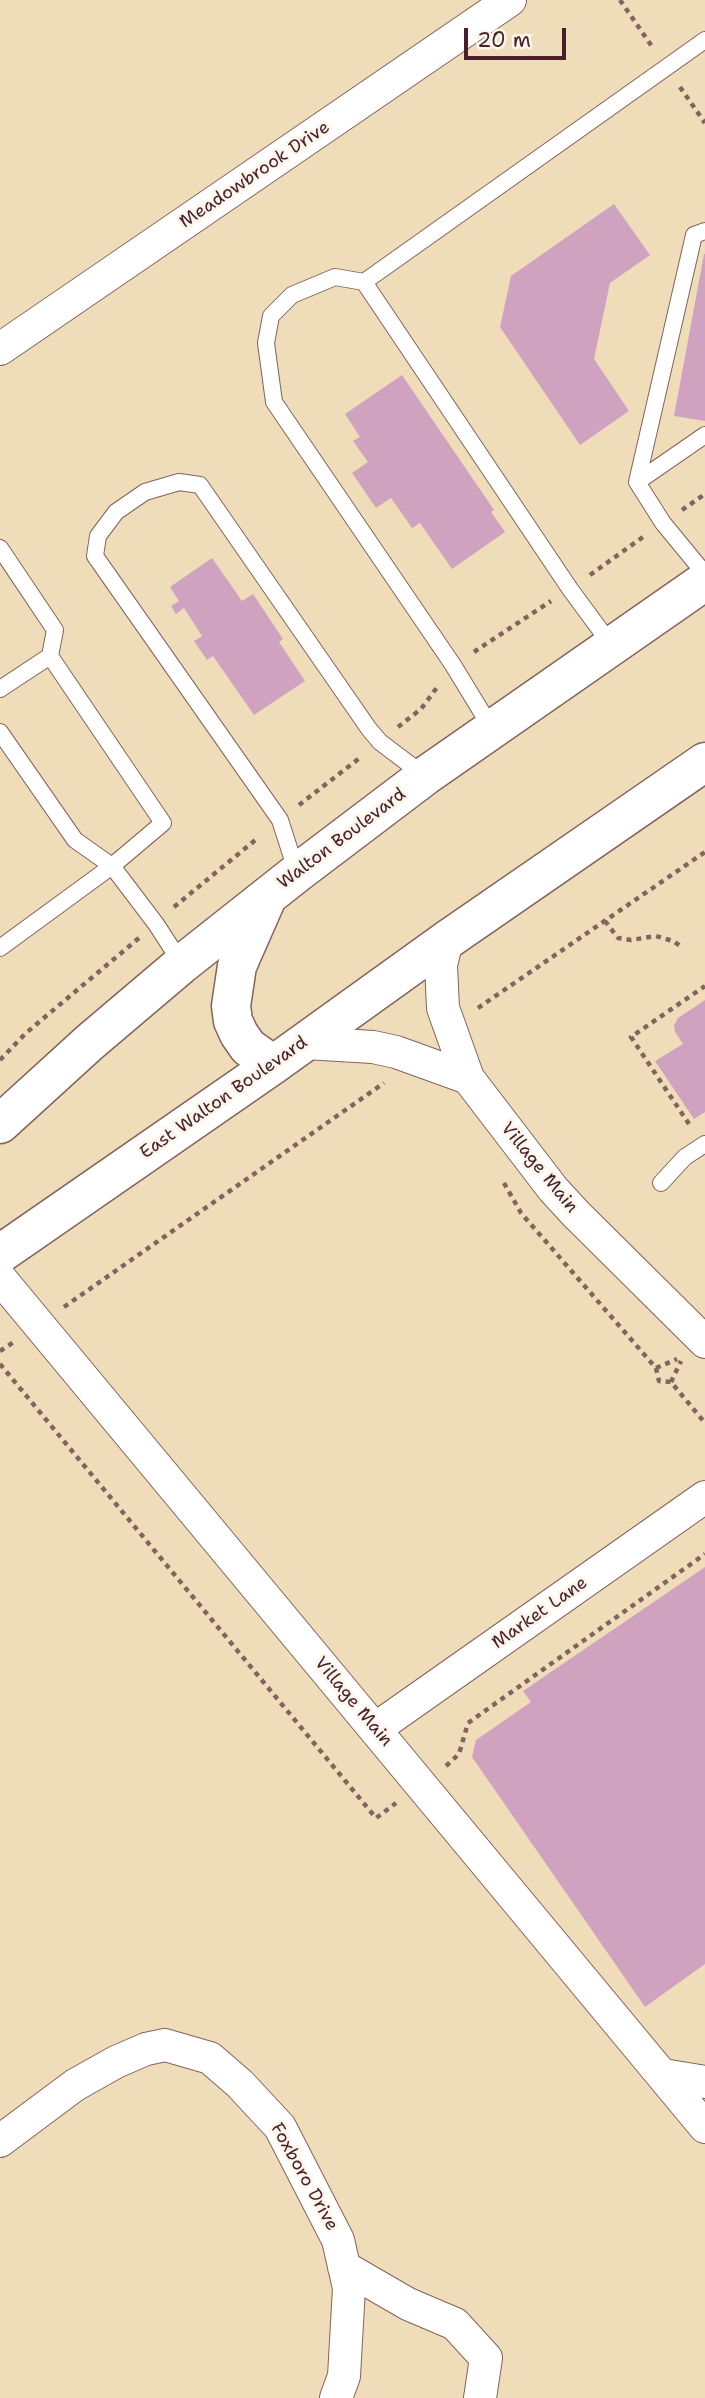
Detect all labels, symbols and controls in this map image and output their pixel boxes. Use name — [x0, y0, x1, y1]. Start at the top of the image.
scale bar — [467, 14, 568, 58]
text: 20 m — [477, 26, 531, 54]
street label: Meadowbrook Drive — [176, 117, 334, 233]
street label: Walton Boulevard — [274, 784, 410, 894]
street label: East Walton Boulevard — [136, 1032, 312, 1164]
street label: Village Main — [496, 1118, 582, 1218]
street label: Market Lane — [488, 1572, 592, 1654]
street label: Village Main — [309, 1653, 397, 1751]
street label: Foxboro Drive — [266, 2119, 342, 2235]

